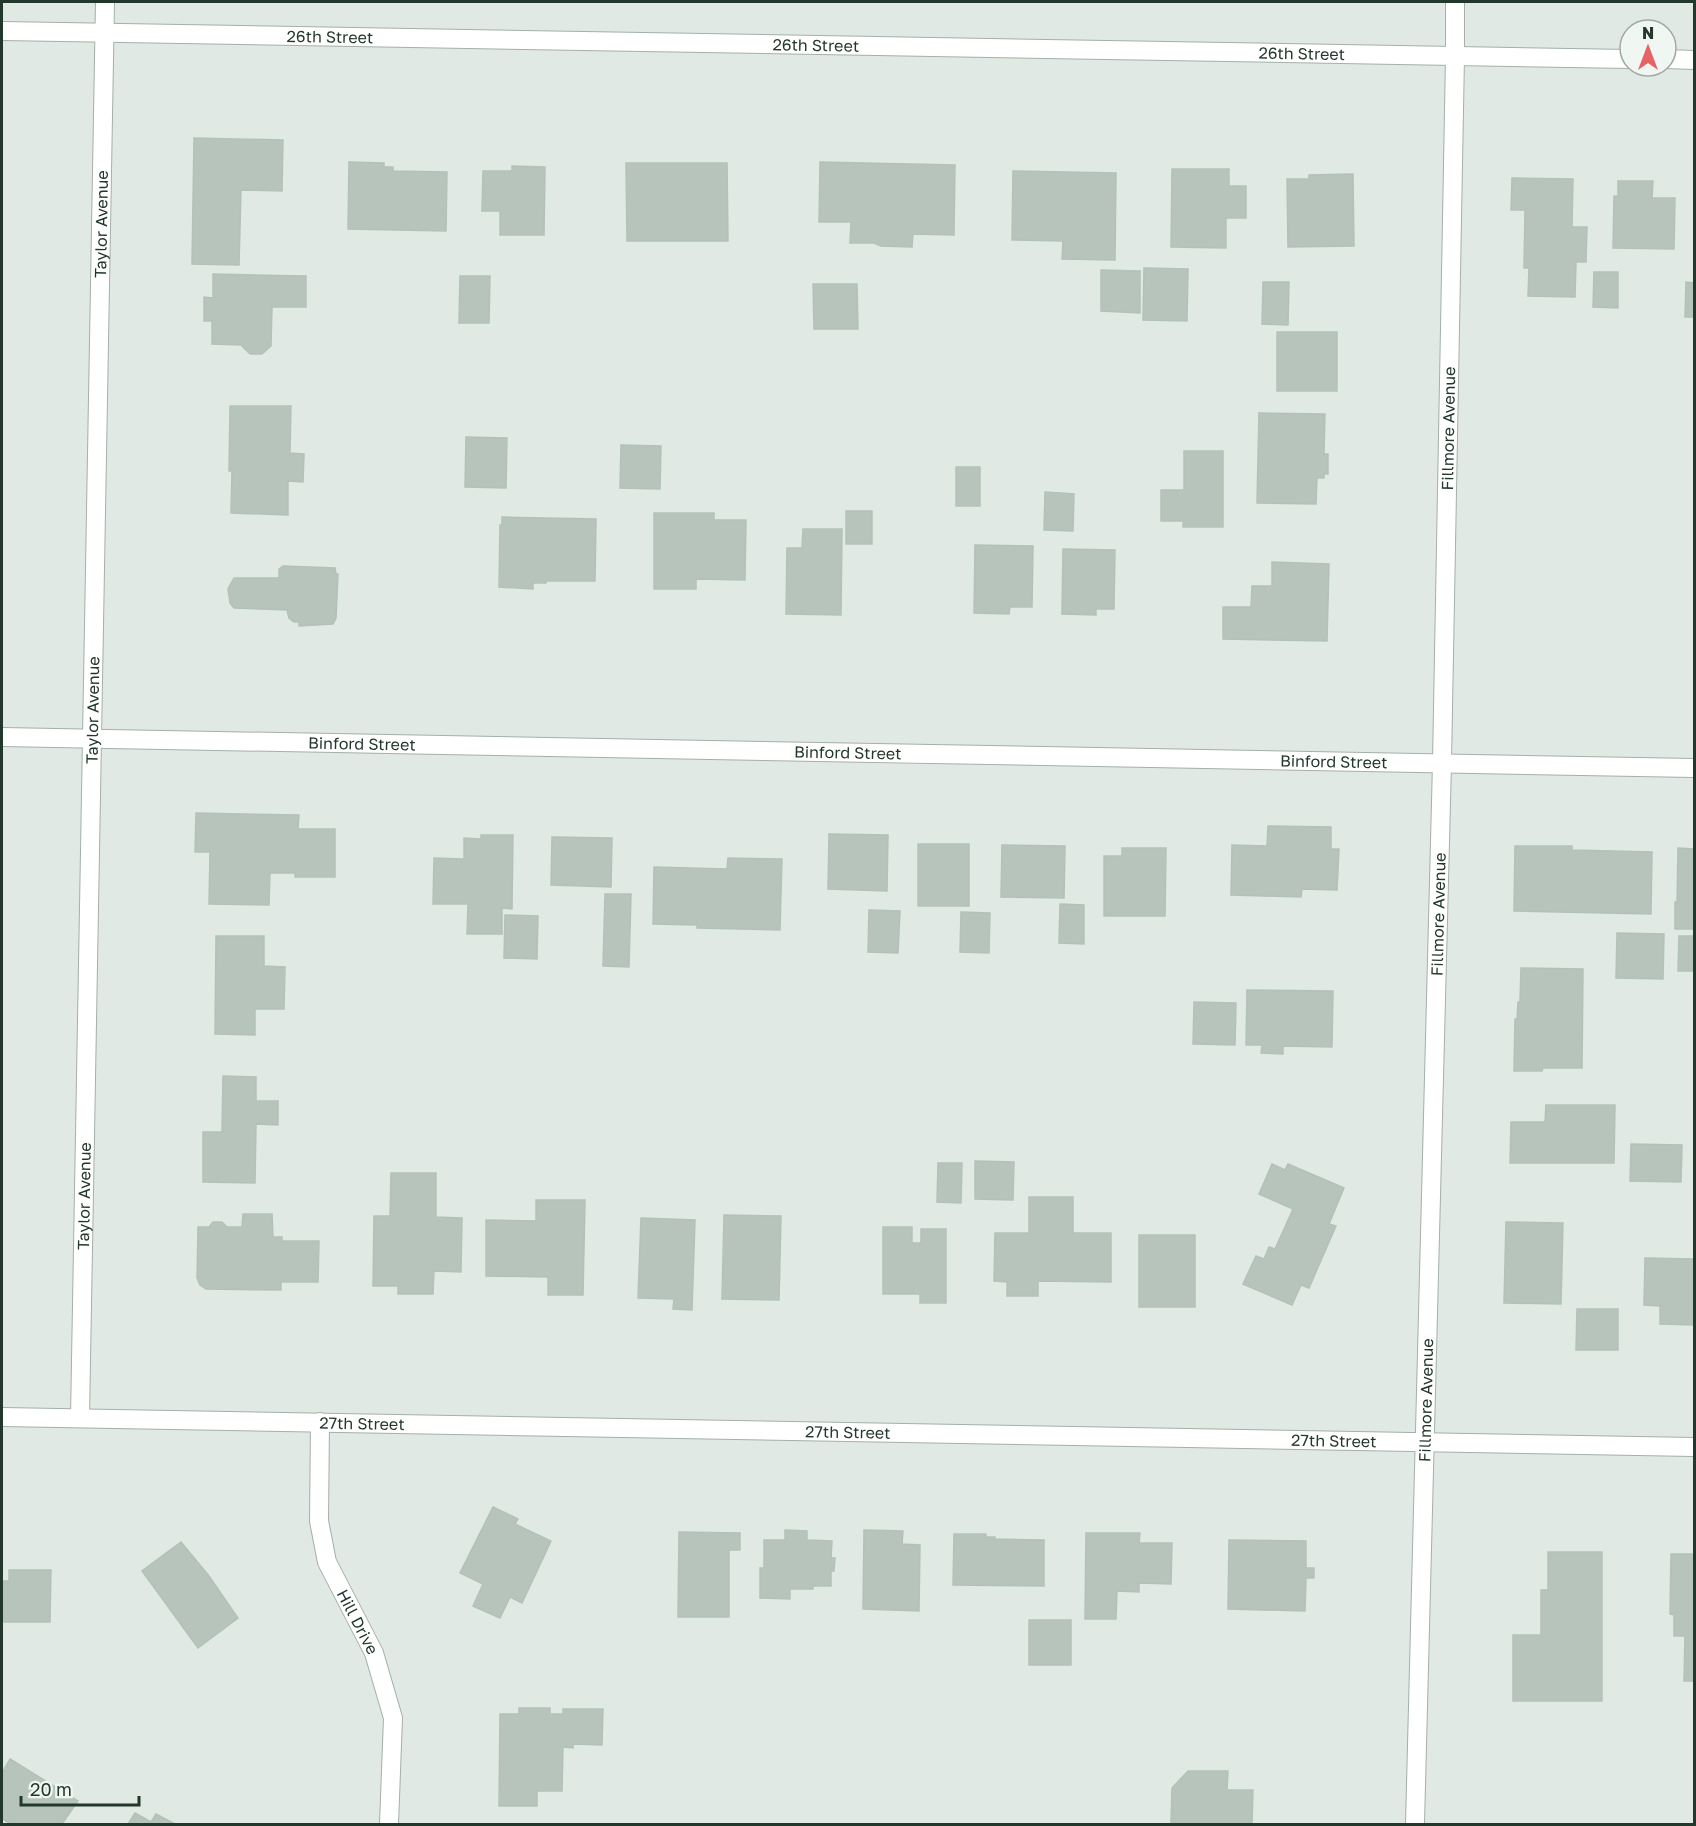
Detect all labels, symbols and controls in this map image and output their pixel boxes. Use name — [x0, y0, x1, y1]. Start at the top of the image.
north arrow — [1618, 18, 1678, 78]
text: N — [1642, 23, 1654, 43]
street label: 26th Street — [286, 26, 373, 47]
street label: 26th Street — [772, 34, 859, 56]
street label: 26th Street — [1258, 43, 1345, 64]
street label: Taylor Avenue — [90, 170, 112, 278]
street label: Fillmore Avenue — [1437, 366, 1459, 490]
street label: Taylor Avenue — [82, 656, 103, 764]
street label: Binford Street — [308, 733, 416, 755]
street label: Binford Street — [794, 742, 902, 763]
street label: Binford Street — [1280, 750, 1388, 772]
street label: Fillmore Avenue — [1427, 852, 1450, 976]
street label: Taylor Avenue — [73, 1142, 95, 1250]
street label: Fillmore Avenue — [1414, 1338, 1437, 1462]
street label: 27th Street — [319, 1413, 405, 1434]
street label: 27th Street — [805, 1421, 891, 1443]
street label: 27th Street — [1291, 1430, 1377, 1451]
street label: Hill Drive — [333, 1586, 383, 1658]
scale bar — [21, 1769, 140, 1807]
text: 20 m — [30, 1778, 72, 1800]

